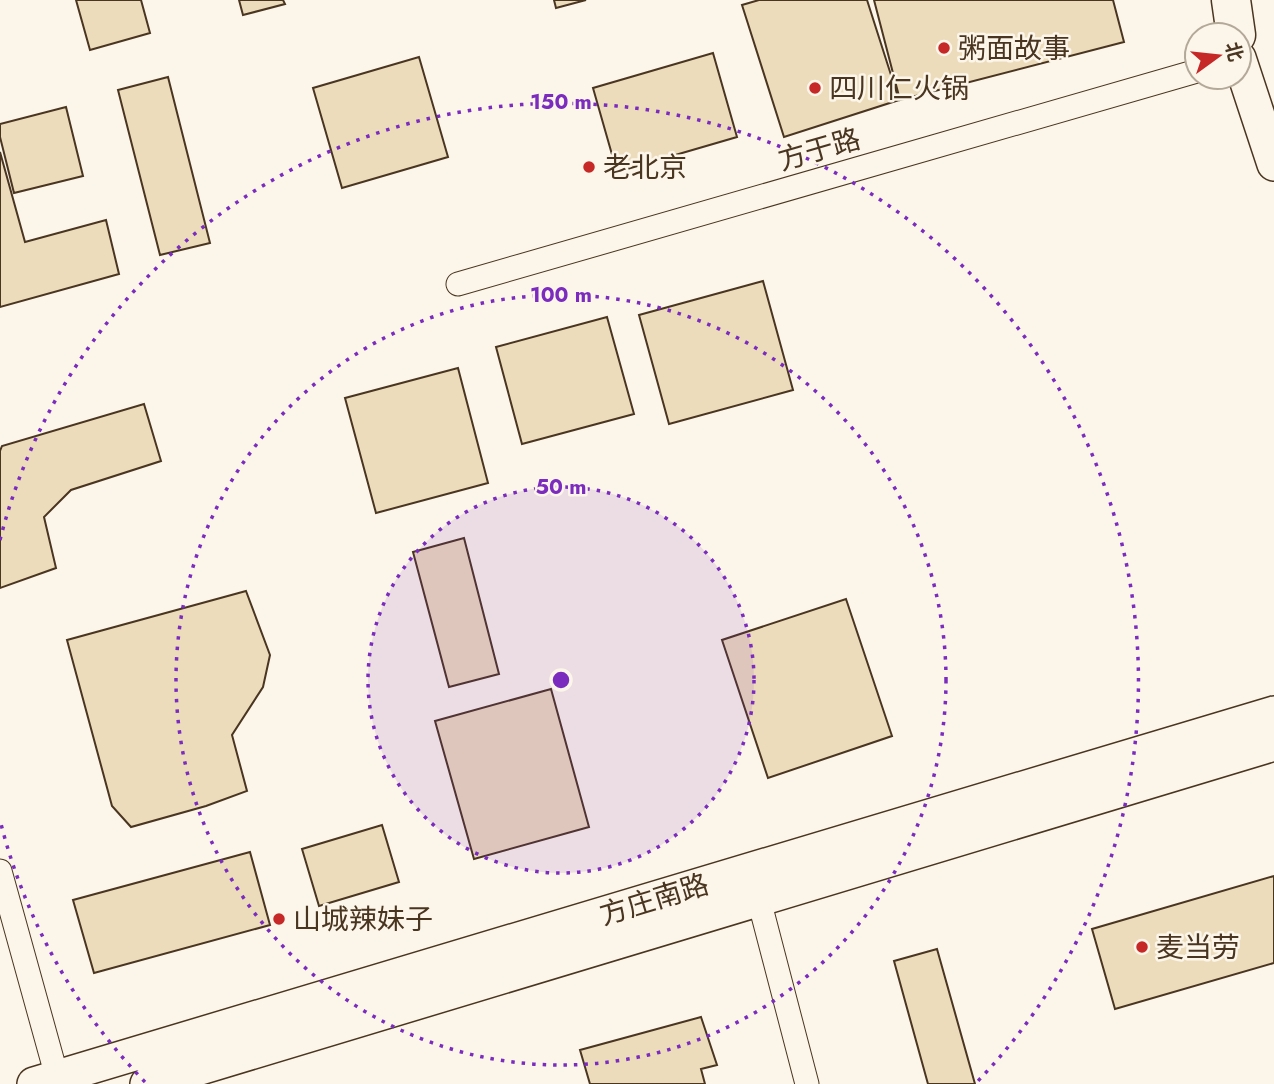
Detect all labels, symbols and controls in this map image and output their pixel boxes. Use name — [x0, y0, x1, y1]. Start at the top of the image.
north arrow — [1183, 21, 1253, 91]
place label: 粥面故事 — [958, 28, 1070, 69]
text: 北 — [1218, 39, 1249, 64]
marker: 粥面故事 — [936, 40, 952, 56]
place label: 四川仁火锅 — [829, 68, 969, 109]
marker: 四川仁火锅 — [807, 80, 823, 96]
text: 150 m — [530, 87, 592, 117]
street label: 方于路 — [773, 118, 865, 181]
place label: 老北京 — [603, 147, 687, 188]
marker: 老北京 — [581, 159, 597, 175]
text: 100 m — [530, 280, 592, 310]
text: 50 m — [536, 472, 586, 502]
centre of rings — [549, 668, 573, 692]
street label: 方庄南路 — [595, 863, 714, 935]
place label: 山城辣妹子 — [293, 899, 433, 940]
marker: 山城辣妹子 — [271, 911, 287, 927]
place label: 麦当劳 — [1156, 927, 1240, 968]
marker: 麦当劳 — [1134, 939, 1150, 955]

